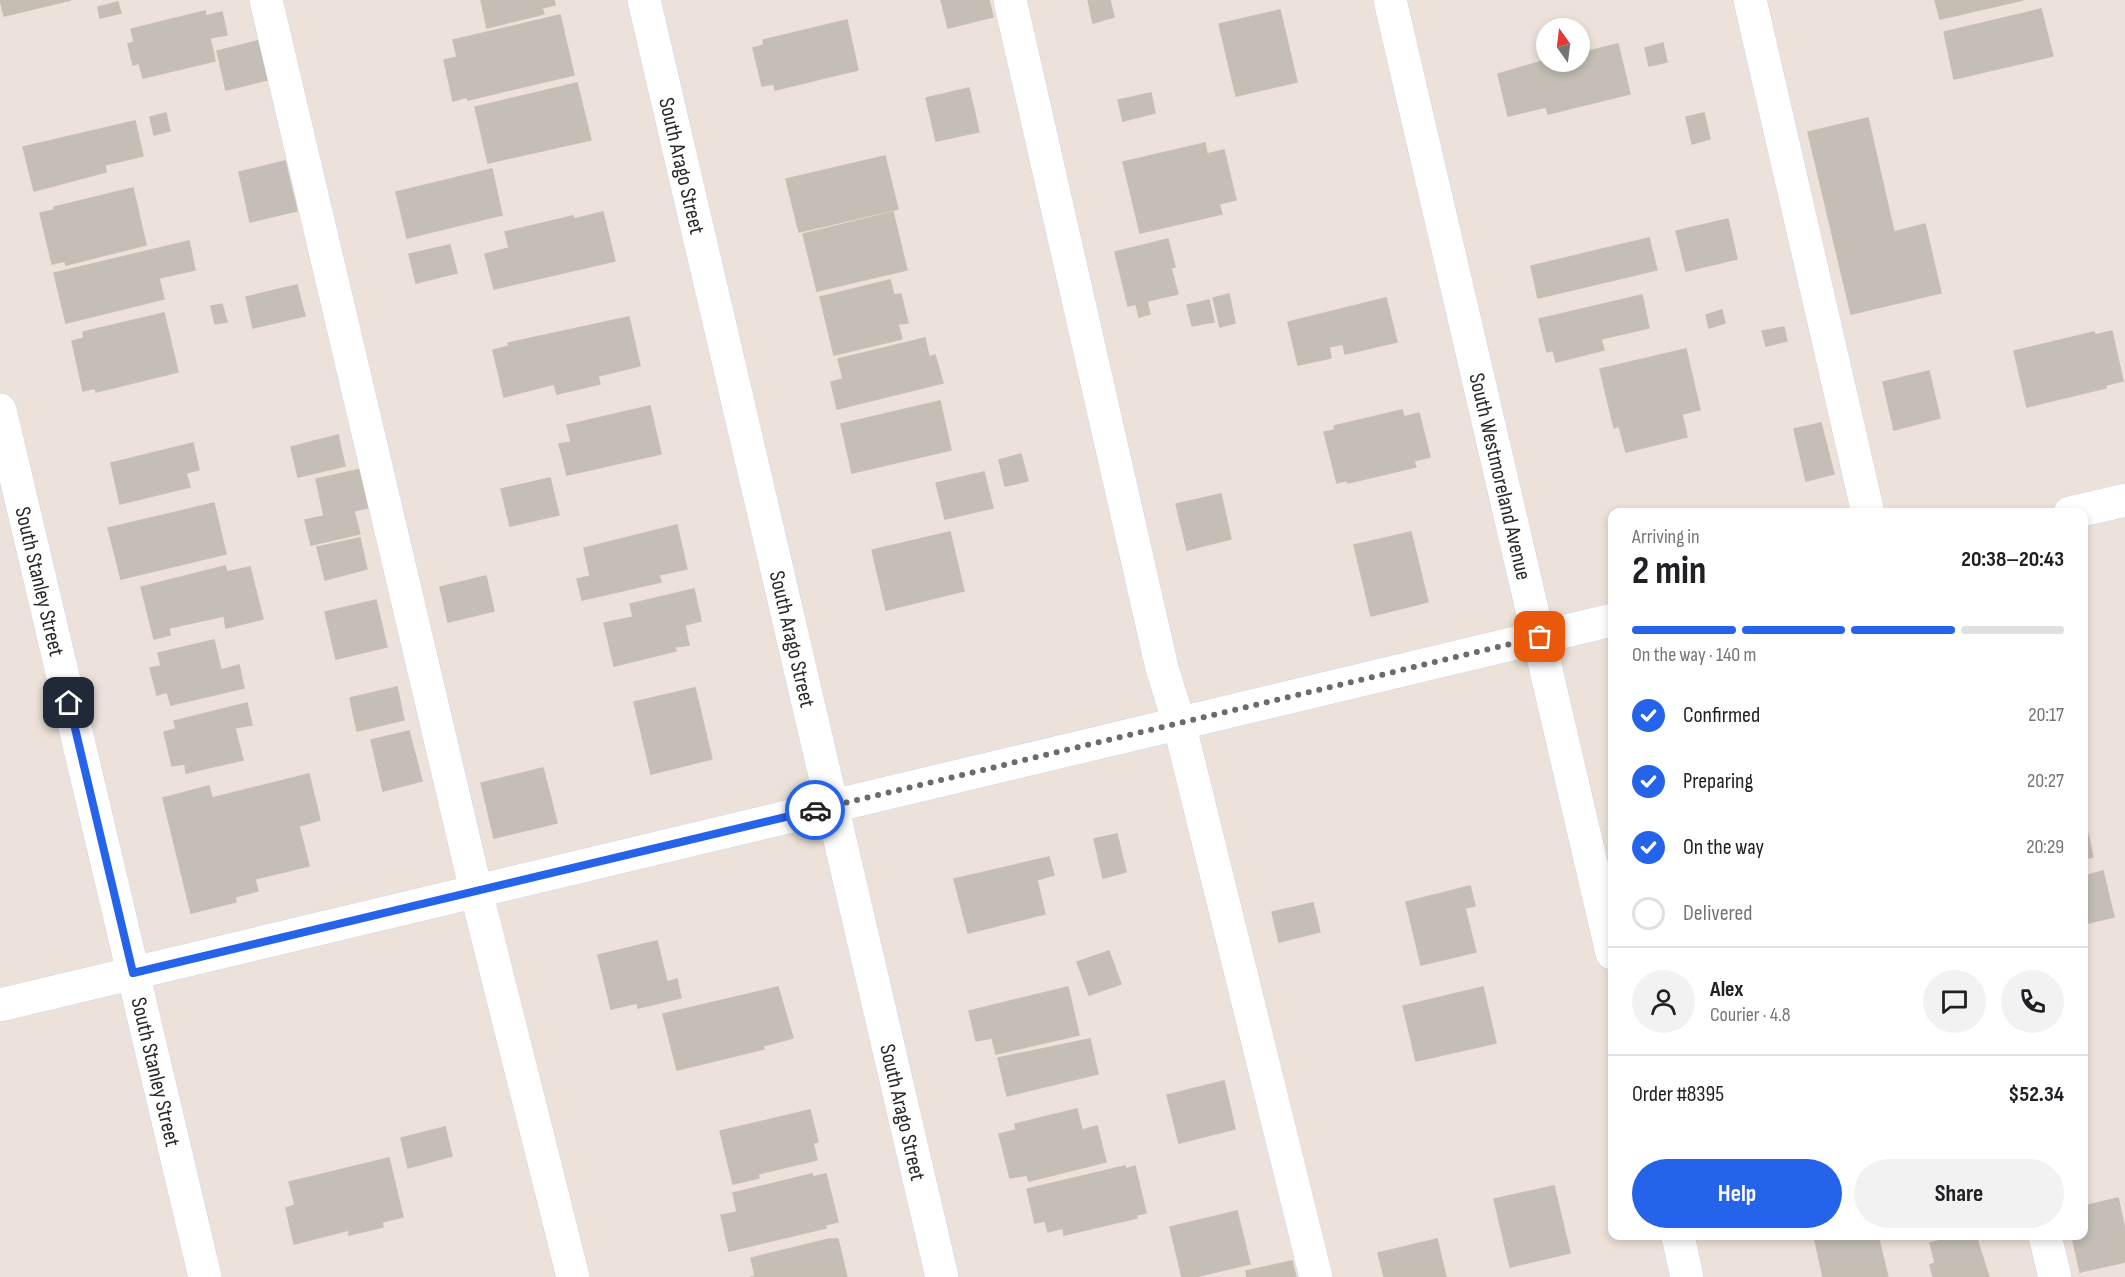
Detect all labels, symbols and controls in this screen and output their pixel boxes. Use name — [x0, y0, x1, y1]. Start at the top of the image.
north arrow — [1536, 18, 1590, 72]
map controls — [1536, 18, 1590, 72]
street label: South Arago Street — [652, 95, 710, 237]
street label: South Westmoreland Avenue — [1462, 371, 1537, 583]
street label: South Stanley Street — [8, 504, 70, 659]
text: Arriving in — [1632, 525, 1700, 549]
text: 20:38–20:43 — [1961, 546, 2064, 573]
text: 2 min — [1632, 548, 1706, 595]
street label: South Arago Street — [763, 568, 821, 710]
pin — [1514, 611, 1565, 662]
icon: bag — [1523, 620, 1556, 653]
text: On the way · 140 m — [1632, 643, 1756, 667]
pin — [43, 677, 94, 728]
icon: home — [52, 686, 85, 719]
icon: check — [1632, 699, 1665, 732]
text: Confirmed — [1683, 702, 1760, 729]
text: 20:17 — [2028, 703, 2064, 727]
icon: check — [1632, 765, 1665, 798]
text: Preparing — [1683, 768, 1753, 795]
text: 20:27 — [2027, 769, 2064, 793]
courier — [785, 780, 845, 840]
icon: car — [799, 794, 832, 827]
icon: check — [1632, 831, 1665, 864]
text: On the way — [1683, 834, 1764, 861]
text: 20:29 — [2026, 835, 2064, 859]
text: Delivered — [1683, 900, 1752, 927]
button: person — [1632, 970, 1695, 1033]
button: chat — [1923, 970, 1986, 1033]
button: phone — [2001, 970, 2064, 1033]
text: Alex — [1710, 976, 1743, 1003]
street label: South Stanley Street — [124, 995, 186, 1150]
text: Courier · 4.8 — [1710, 1003, 1791, 1027]
street label: South Arago Street — [873, 1041, 931, 1184]
text: Order #8395 — [1632, 1081, 1724, 1108]
text: $52.34 — [2008, 1081, 2064, 1108]
button: Help — [1632, 1159, 1842, 1228]
button: Share — [1854, 1159, 2064, 1228]

